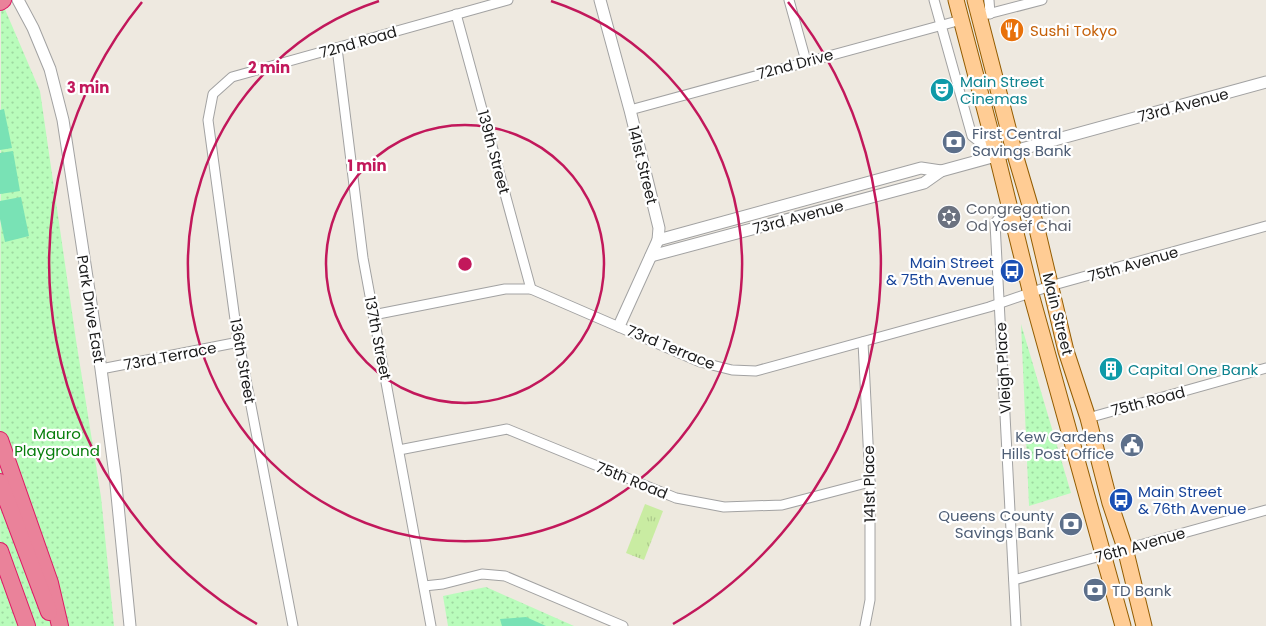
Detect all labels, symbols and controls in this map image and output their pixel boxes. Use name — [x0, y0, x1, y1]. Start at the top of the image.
restaurant icon: Sushi Tokyo — [999, 17, 1025, 43]
place label: Sushi Tokyo — [1030, 20, 1117, 41]
street label: 72nd Road — [317, 21, 399, 63]
street label: 72nd Drive — [755, 44, 835, 84]
text: 2 min — [248, 57, 290, 78]
place label: Main Street Cinemas — [960, 71, 1044, 109]
text: 3 min — [67, 77, 109, 98]
theatre icon: Main Street Cinemas — [929, 77, 955, 103]
street label: 73rd Avenue — [1135, 83, 1231, 127]
street label: 139th Street — [473, 108, 515, 196]
place label: First Central Savings Bank — [972, 123, 1072, 161]
street label: 141st Street — [623, 124, 663, 206]
bank icon: First Central Savings Bank — [941, 129, 967, 155]
text: 1 min — [347, 155, 387, 176]
street label: 73rd Avenue — [750, 195, 846, 239]
place label: Congregation Od Yosef Chai — [966, 198, 1071, 236]
synagogue icon: Congregation Od Yosef Chai — [936, 204, 962, 230]
street label: 75th Avenue — [1085, 241, 1181, 287]
place label: Main Street & 75th Avenue — [886, 252, 994, 290]
street label: Park Drive East — [72, 254, 110, 364]
centre of rings — [456, 255, 474, 273]
bus stop icon: Main Street & 75th Avenue — [999, 258, 1025, 284]
street label: Main Street — [1038, 271, 1078, 357]
street label: 137th Street — [360, 294, 396, 382]
street label: 136th Street — [225, 317, 261, 405]
street label: 73rd Terrace — [624, 320, 718, 374]
street label: Vleigh Place — [990, 322, 1016, 414]
street label: 73rd Terrace — [122, 337, 218, 375]
building icon: Capital One Bank — [1098, 356, 1124, 382]
place label: Capital One Bank — [1128, 359, 1258, 380]
street label: 75th Road — [1109, 381, 1187, 421]
park label: Mauro Playground — [14, 423, 100, 461]
place label: Kew Gardens Hills Post Office — [1001, 426, 1114, 464]
public building icon: Kew Gardens Hills Post Office — [1119, 432, 1145, 458]
street label: 141st Place — [858, 445, 880, 523]
street label: 75th Road — [593, 456, 671, 504]
place label: Main Street & 76th Avenue — [1138, 481, 1246, 519]
bus stop icon: Main Street & 76th Avenue — [1108, 487, 1134, 513]
place label: Queens County Savings Bank — [938, 505, 1055, 543]
bank icon: Queens County Savings Bank — [1058, 511, 1084, 537]
street label: 76th Avenue — [1092, 522, 1188, 568]
bank icon: TD Bank — [1082, 577, 1108, 603]
place label: TD Bank — [1112, 580, 1172, 601]

